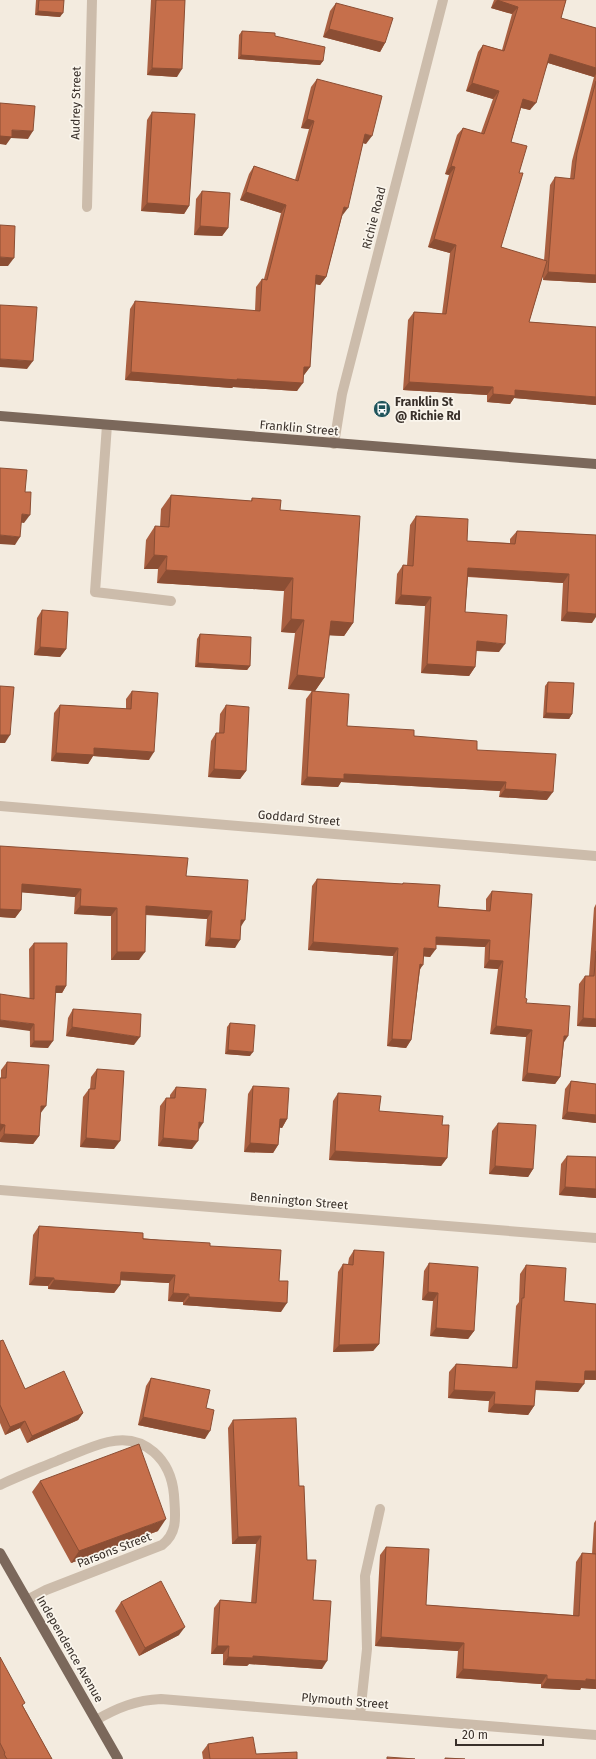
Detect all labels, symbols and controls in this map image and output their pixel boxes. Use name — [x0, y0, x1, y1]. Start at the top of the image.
street label: Audrey Street — [68, 66, 84, 140]
street label: Richie Road — [359, 185, 389, 251]
place label: Franklin St @ Richie Rd — [395, 395, 461, 423]
bus stop icon: Franklin St @ Richie Rd — [372, 399, 392, 419]
street label: Franklin Street — [259, 418, 340, 438]
street label: Goddard Street — [257, 807, 341, 829]
street label: Bennington Street — [249, 1190, 349, 1212]
street label: Parsons Street — [75, 1529, 154, 1571]
street label: Independence Avenue — [34, 1593, 106, 1705]
street label: Plymouth Street — [301, 1690, 390, 1712]
scale bar — [456, 1721, 543, 1747]
text: 20 m — [462, 1728, 488, 1742]

